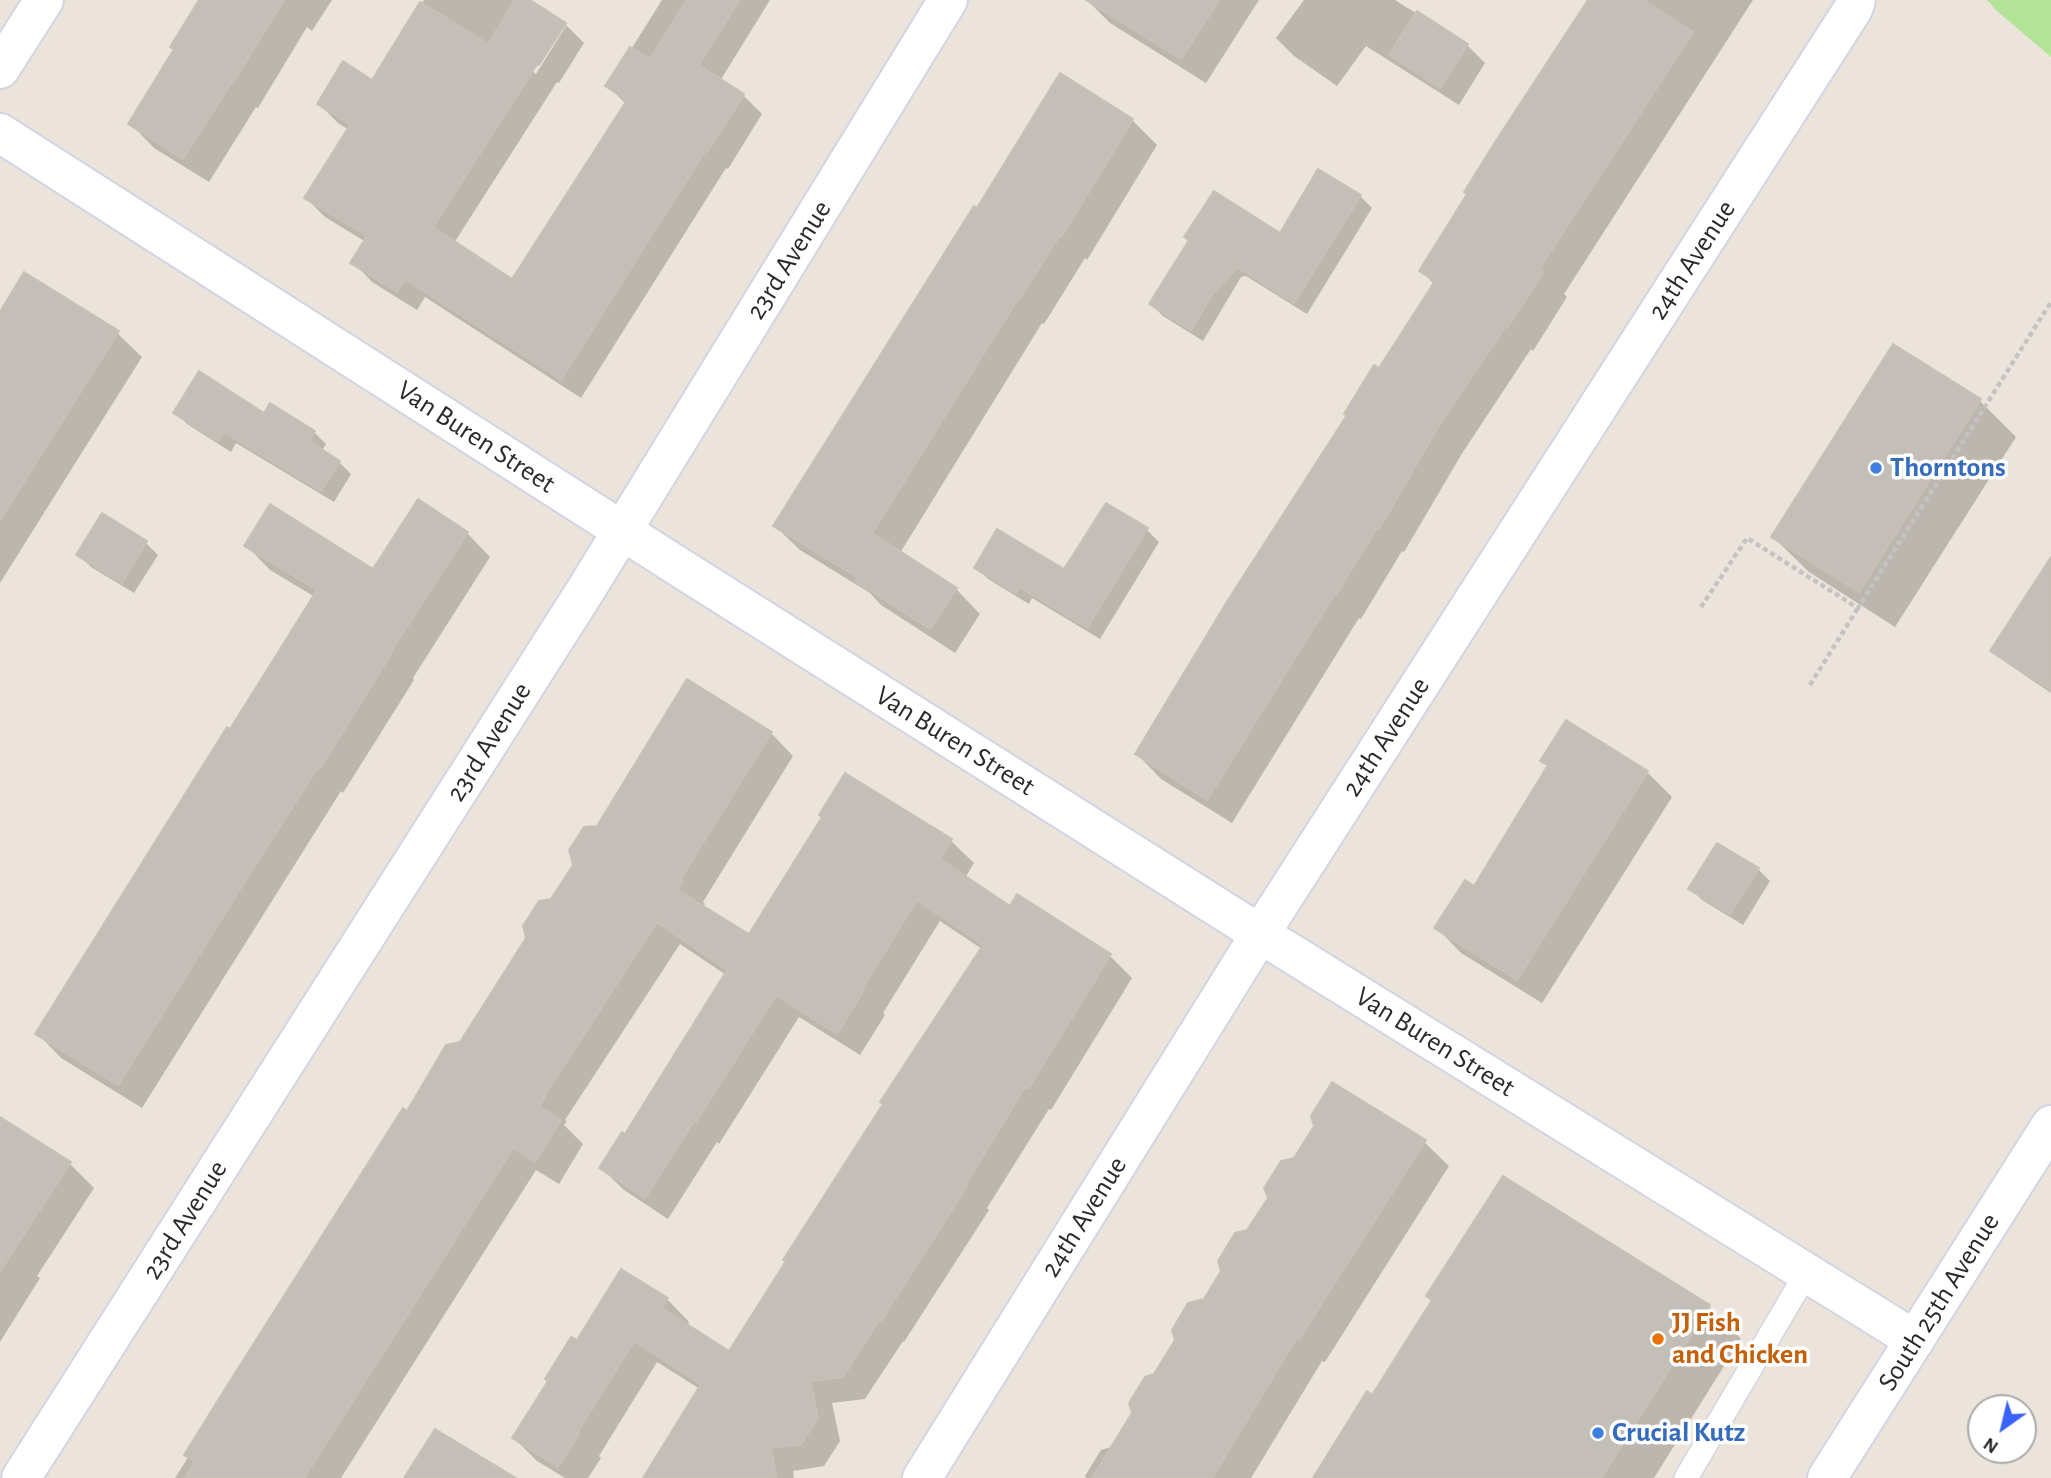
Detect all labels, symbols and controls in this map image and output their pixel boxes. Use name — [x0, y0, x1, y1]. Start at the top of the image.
street label: 23rd Avenue — [739, 194, 839, 326]
street label: 24th Avenue — [1641, 194, 1743, 326]
street label: Van Buren Street — [391, 373, 561, 501]
place label: Thorntons — [1890, 451, 2006, 485]
marker: Thorntons — [1868, 460, 1884, 476]
street label: 24th Avenue — [1335, 671, 1437, 803]
street label: 23rd Avenue — [439, 676, 539, 808]
street label: Van Buren Street — [869, 679, 1041, 803]
street label: Van Buren Street — [1349, 980, 1521, 1104]
street label: 24th Avenue — [1034, 1150, 1134, 1284]
street label: 23rd Avenue — [135, 1154, 235, 1286]
street label: South 25th Avenue — [1871, 1207, 2007, 1397]
place label: JJ Fish and Chicken — [1672, 1306, 1808, 1372]
marker: JJ Fish and Chicken — [1650, 1331, 1666, 1347]
north arrow — [1967, 1394, 2037, 1464]
place label: Crucial Kutz — [1612, 1416, 1745, 1450]
marker: Crucial Kutz — [1590, 1425, 1606, 1441]
text: N — [1980, 1434, 2002, 1457]

